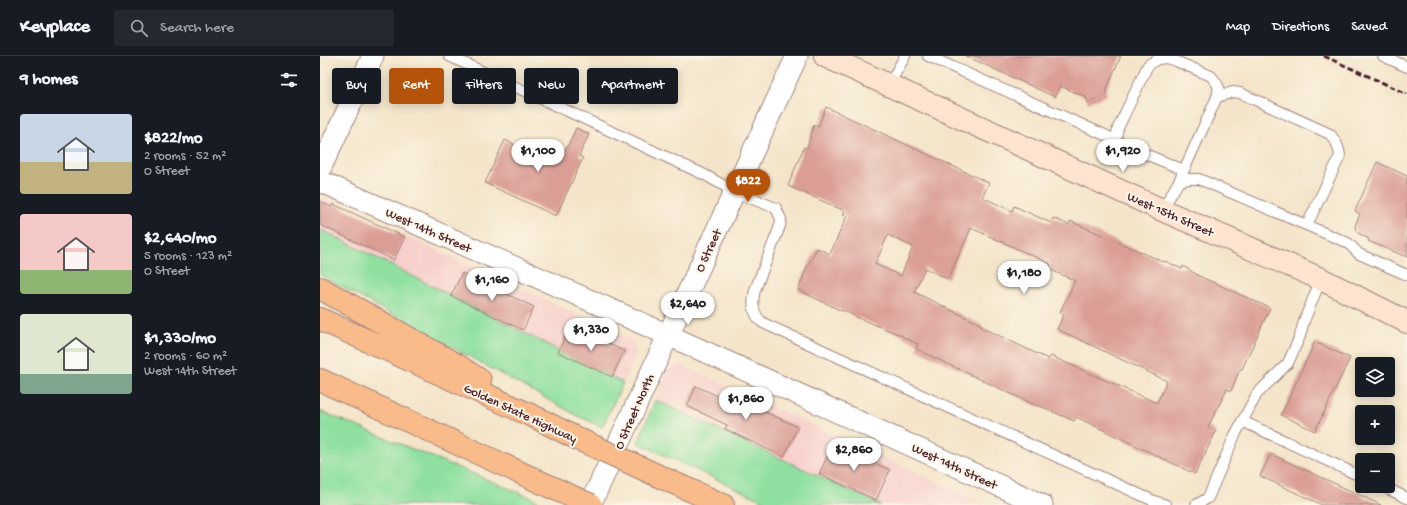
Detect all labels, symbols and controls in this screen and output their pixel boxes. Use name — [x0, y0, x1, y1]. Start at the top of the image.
search box — [114, 10, 394, 46]
text: Keyplace — [20, 16, 90, 39]
icon: search — [128, 17, 150, 39]
text: Search here — [160, 19, 234, 37]
text: Map — [1226, 19, 1250, 36]
text: Directions — [1272, 19, 1329, 36]
text: Saved — [1351, 19, 1387, 36]
chip: Buy — [332, 68, 381, 104]
chip: Rent — [389, 68, 444, 104]
chip: Filters — [452, 68, 516, 104]
chip: New — [524, 68, 579, 104]
chip: Apartment — [587, 68, 678, 104]
icon: filters — [278, 69, 300, 91]
text: 9 homes — [20, 70, 78, 90]
text: $822/mo — [144, 129, 203, 149]
icon: home — [52, 130, 100, 178]
pin: $1,100 — [505, 139, 571, 173]
pin: $1,920 — [1090, 139, 1156, 173]
text: $1,100 — [520, 144, 556, 159]
text: $1,920 — [1105, 144, 1141, 159]
text: 2 rooms · 52 m² — [144, 149, 226, 164]
text: O Street — [144, 164, 190, 179]
pin: $822 — [724, 169, 772, 203]
text: $822 — [735, 174, 761, 189]
street label: West 15th Street — [1124, 190, 1217, 242]
street label: West 14th Street — [383, 206, 475, 258]
street label: O Street — [693, 226, 726, 275]
text: $2,640/mo — [144, 229, 217, 249]
icon: home — [52, 230, 100, 278]
text: 5 rooms · 123 m² — [144, 249, 232, 264]
pin: $1,180 — [991, 261, 1057, 295]
text: O Street — [144, 264, 190, 279]
text: $1,180 — [1007, 266, 1041, 281]
pin: $1,160 — [459, 268, 525, 302]
text: $1,160 — [475, 273, 509, 288]
pin: $2,640 — [655, 292, 721, 326]
text: $2,640 — [670, 297, 706, 312]
pin: $1,330 — [558, 318, 624, 352]
text: $1,330 — [573, 323, 609, 338]
text: $1,330/mo — [144, 329, 216, 349]
icon: home — [52, 330, 100, 378]
text: 2 rooms · 60 m² — [144, 349, 227, 364]
map controls — [1355, 357, 1395, 493]
button: layers — [1355, 357, 1395, 397]
text: West 14th Street — [144, 364, 236, 379]
street label: O Street North — [612, 372, 659, 452]
street label: Golden State Highway — [461, 381, 580, 447]
pin: $1,860 — [713, 387, 779, 421]
text: $1,860 — [728, 392, 764, 407]
button: + — [1355, 405, 1395, 445]
pin: $2,860 — [821, 438, 887, 472]
street label: West 14th Street — [909, 441, 1000, 494]
text: $2,860 — [835, 443, 873, 458]
button: − — [1355, 453, 1395, 493]

